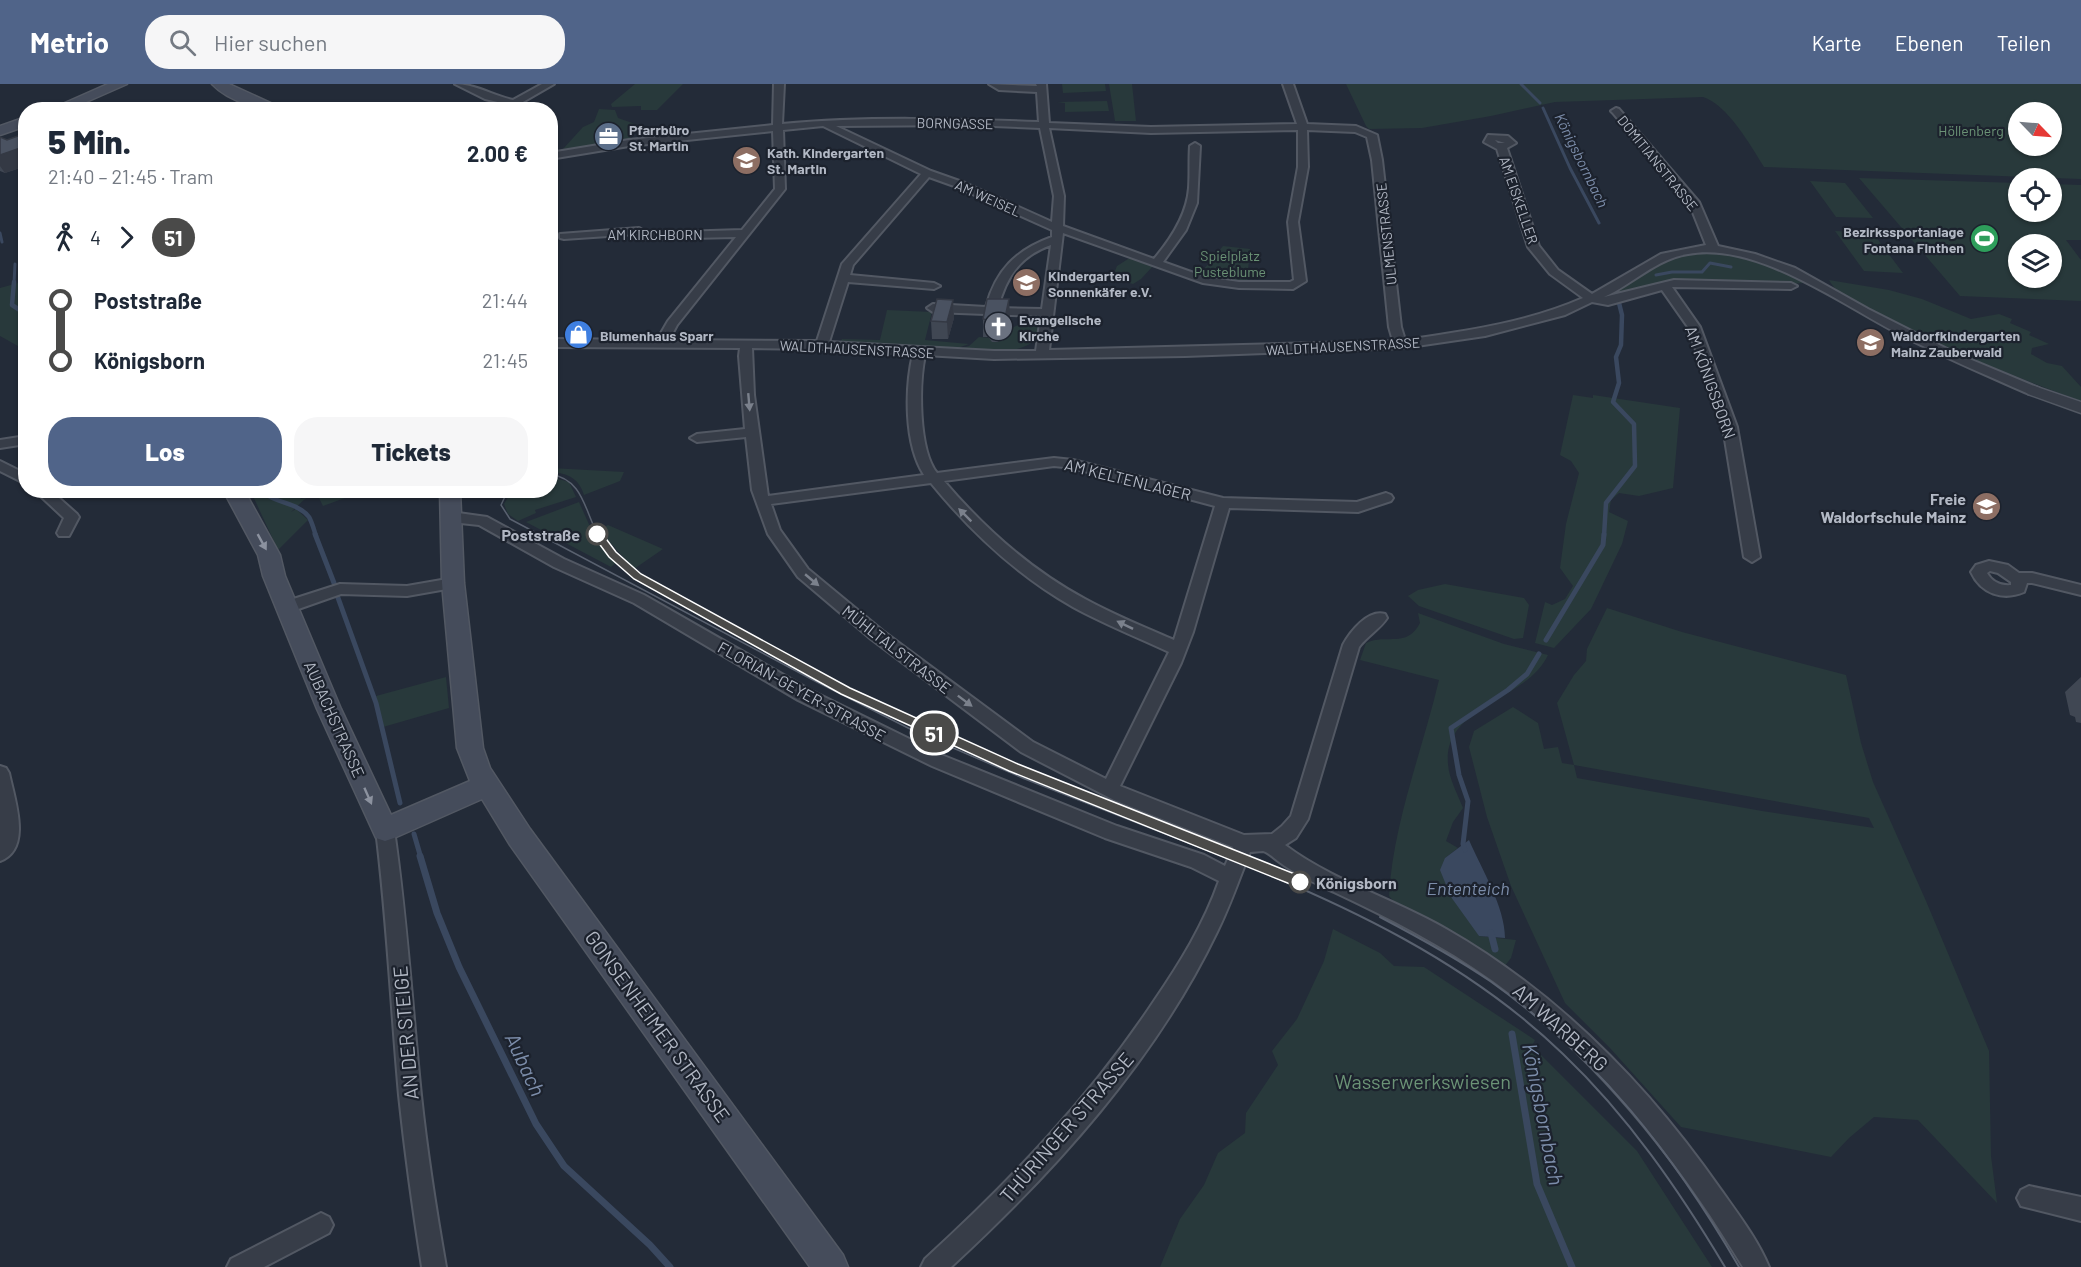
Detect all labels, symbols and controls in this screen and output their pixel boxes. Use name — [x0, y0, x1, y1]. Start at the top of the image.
search box — [145, 15, 565, 69]
text: Metrio — [30, 25, 109, 59]
icon: search — [166, 26, 199, 59]
text: Hier suchen — [214, 29, 327, 55]
text: Karte — [1812, 30, 1862, 55]
text: Ebenen — [1895, 30, 1964, 55]
text: Teilen — [1997, 30, 2051, 55]
north arrow — [2008, 102, 2062, 156]
map controls — [2008, 102, 2062, 288]
water label: Königsbornbach — [1551, 110, 1613, 210]
street label: DOMITIANSTRASSE — [1614, 112, 1702, 214]
street label: BORNGASSE — [916, 114, 994, 132]
text: 5 Min. — [48, 121, 131, 161]
office icon: Pfarrbüro St. Martin — [592, 121, 624, 153]
place label: Pfarrbüro St. Martin — [629, 121, 690, 154]
park label: Höllenberg — [1938, 122, 2004, 139]
text: 2.00 € — [467, 140, 528, 166]
school or university icon: Kath. Kindergarten St. Martin — [730, 144, 762, 176]
place label: Kath. Kindergarten St. Martin — [767, 144, 884, 177]
street label: AM EISKELLER — [1496, 154, 1542, 246]
text: 21:40 – 21:45 · Tram — [48, 164, 214, 188]
button: locate — [2008, 168, 2062, 222]
street label: AM WEISEL — [953, 176, 1024, 220]
street label: ULMENSTRASSE — [1372, 182, 1400, 286]
icon: walk — [48, 221, 81, 254]
icon: forward — [110, 221, 143, 254]
place label: Bezirkssportanlage Fontana Finthen — [1843, 223, 1964, 256]
sports icon: Bezirkssportanlage Fontana Finthen — [1969, 223, 2001, 255]
text: 4 — [90, 225, 101, 249]
text: 51 — [164, 225, 183, 250]
street label: AM KIRCHBORN — [607, 226, 703, 243]
button: layers — [2008, 234, 2062, 288]
park label: Spielplatz Pusteblume — [1194, 247, 1266, 280]
school or university icon: Kindergarten Sonnenkäfer e.V. — [1011, 267, 1043, 299]
place label: Kindergarten Sonnenkäfer e.V. — [1048, 267, 1152, 300]
text: Poststraße — [94, 287, 202, 313]
text: 21:44 — [482, 288, 528, 312]
church icon: Evangelische Kirche — [982, 311, 1014, 343]
place label: Evangelische Kirche — [1019, 311, 1102, 344]
shop icon: Blumenhaus Sparr — [563, 319, 595, 351]
street label: AM KÖNIGSBORN — [1682, 323, 1740, 441]
place label: Blumenhaus Sparr — [600, 327, 714, 344]
school or university icon: Waldorfkindergarten Mainz Zauberwald — [1854, 327, 1886, 359]
place label: Waldorfkindergarten Mainz Zauberwald — [1891, 327, 2020, 360]
street label: WALDTHAUSENSTRASSE — [1265, 333, 1421, 359]
street label: WALDTHAUSENSTRASSE — [779, 336, 935, 362]
text: Königsborn — [94, 347, 205, 373]
text: 21:45 — [482, 348, 528, 372]
one-way arrow — [744, 392, 754, 411]
button: Los — [48, 417, 282, 486]
button: Tickets — [294, 417, 528, 486]
street label: AM KELTENLAGER — [1063, 454, 1193, 504]
place label: Freie Waldorfschule Mainz — [1820, 489, 1966, 526]
school or university icon: Freie Waldorfschule Mainz — [1971, 491, 2003, 523]
one-way arrow — [959, 508, 973, 522]
marker: Poststraße — [586, 523, 608, 545]
place label: Poststraße — [501, 525, 580, 544]
one-way arrow — [256, 533, 266, 550]
one-way arrow — [804, 574, 819, 586]
street label: MÜHLTALSTRASSE — [839, 601, 955, 697]
one-way arrow — [1116, 620, 1133, 629]
street label: FLORIAN-GEYER-STRASSE — [715, 637, 889, 745]
street label: AUBACHSTRASSE — [301, 658, 369, 780]
one-way arrow — [956, 695, 972, 707]
line badge: 51 — [907, 714, 961, 752]
text: 51 — [925, 721, 943, 746]
one-way arrow — [364, 787, 373, 804]
marker: Königsborn — [1289, 871, 1311, 893]
place label: Königsborn — [1316, 873, 1397, 892]
water label: Ententeich — [1426, 877, 1510, 899]
street label: GONSENHEIMER STRASSE — [580, 925, 736, 1127]
street label: AN DER STEIGE — [387, 965, 423, 1101]
street label: AM WARBERG — [1509, 978, 1613, 1076]
water label: Aubach — [500, 1028, 552, 1100]
water label: Königsbornbach — [1518, 1041, 1570, 1187]
street label: THÜRINGER STRASSE — [994, 1047, 1138, 1207]
park label: Wasserwerkswiesen — [1335, 1069, 1511, 1093]

